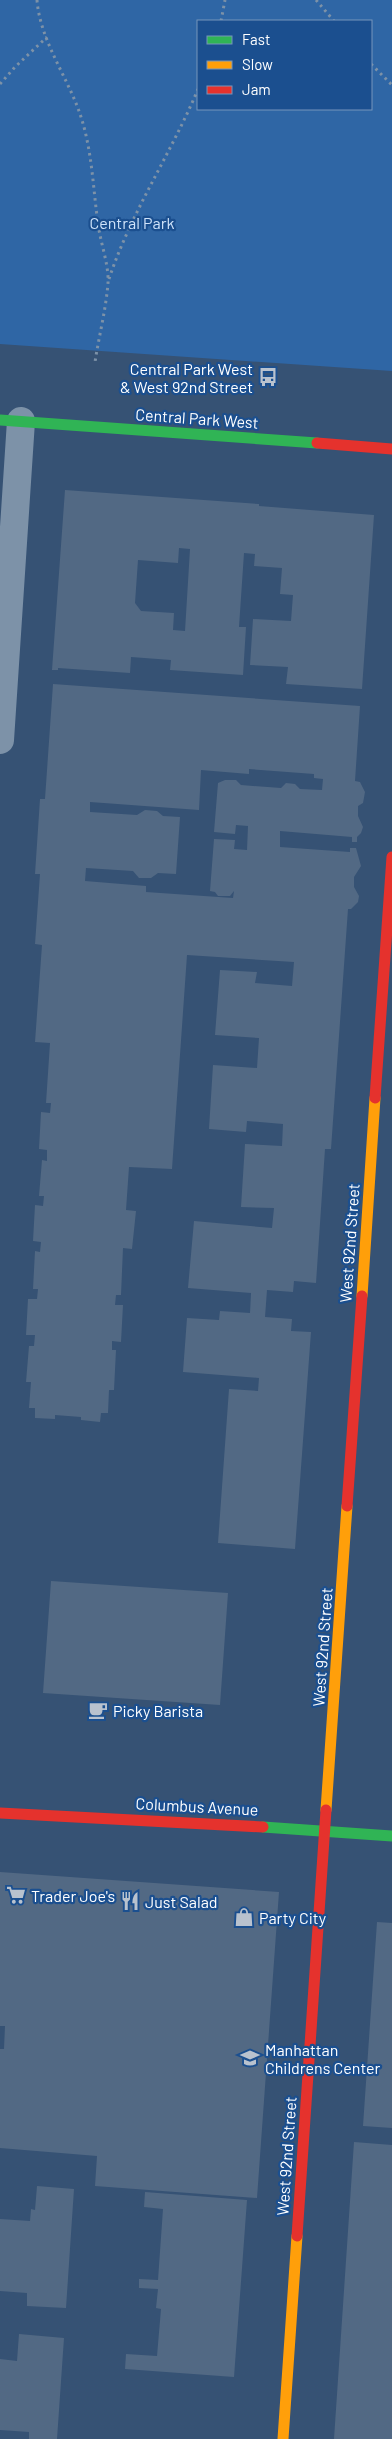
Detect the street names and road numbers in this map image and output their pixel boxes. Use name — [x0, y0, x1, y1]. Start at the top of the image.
street label: Central Park West — [135, 404, 259, 432]
street label: West 92nd Street — [335, 1183, 363, 1303]
street label: West 92nd Street — [308, 1587, 336, 1707]
street label: Columbus Avenue — [135, 1793, 259, 1819]
street label: West 92nd Street — [272, 2096, 300, 2216]

